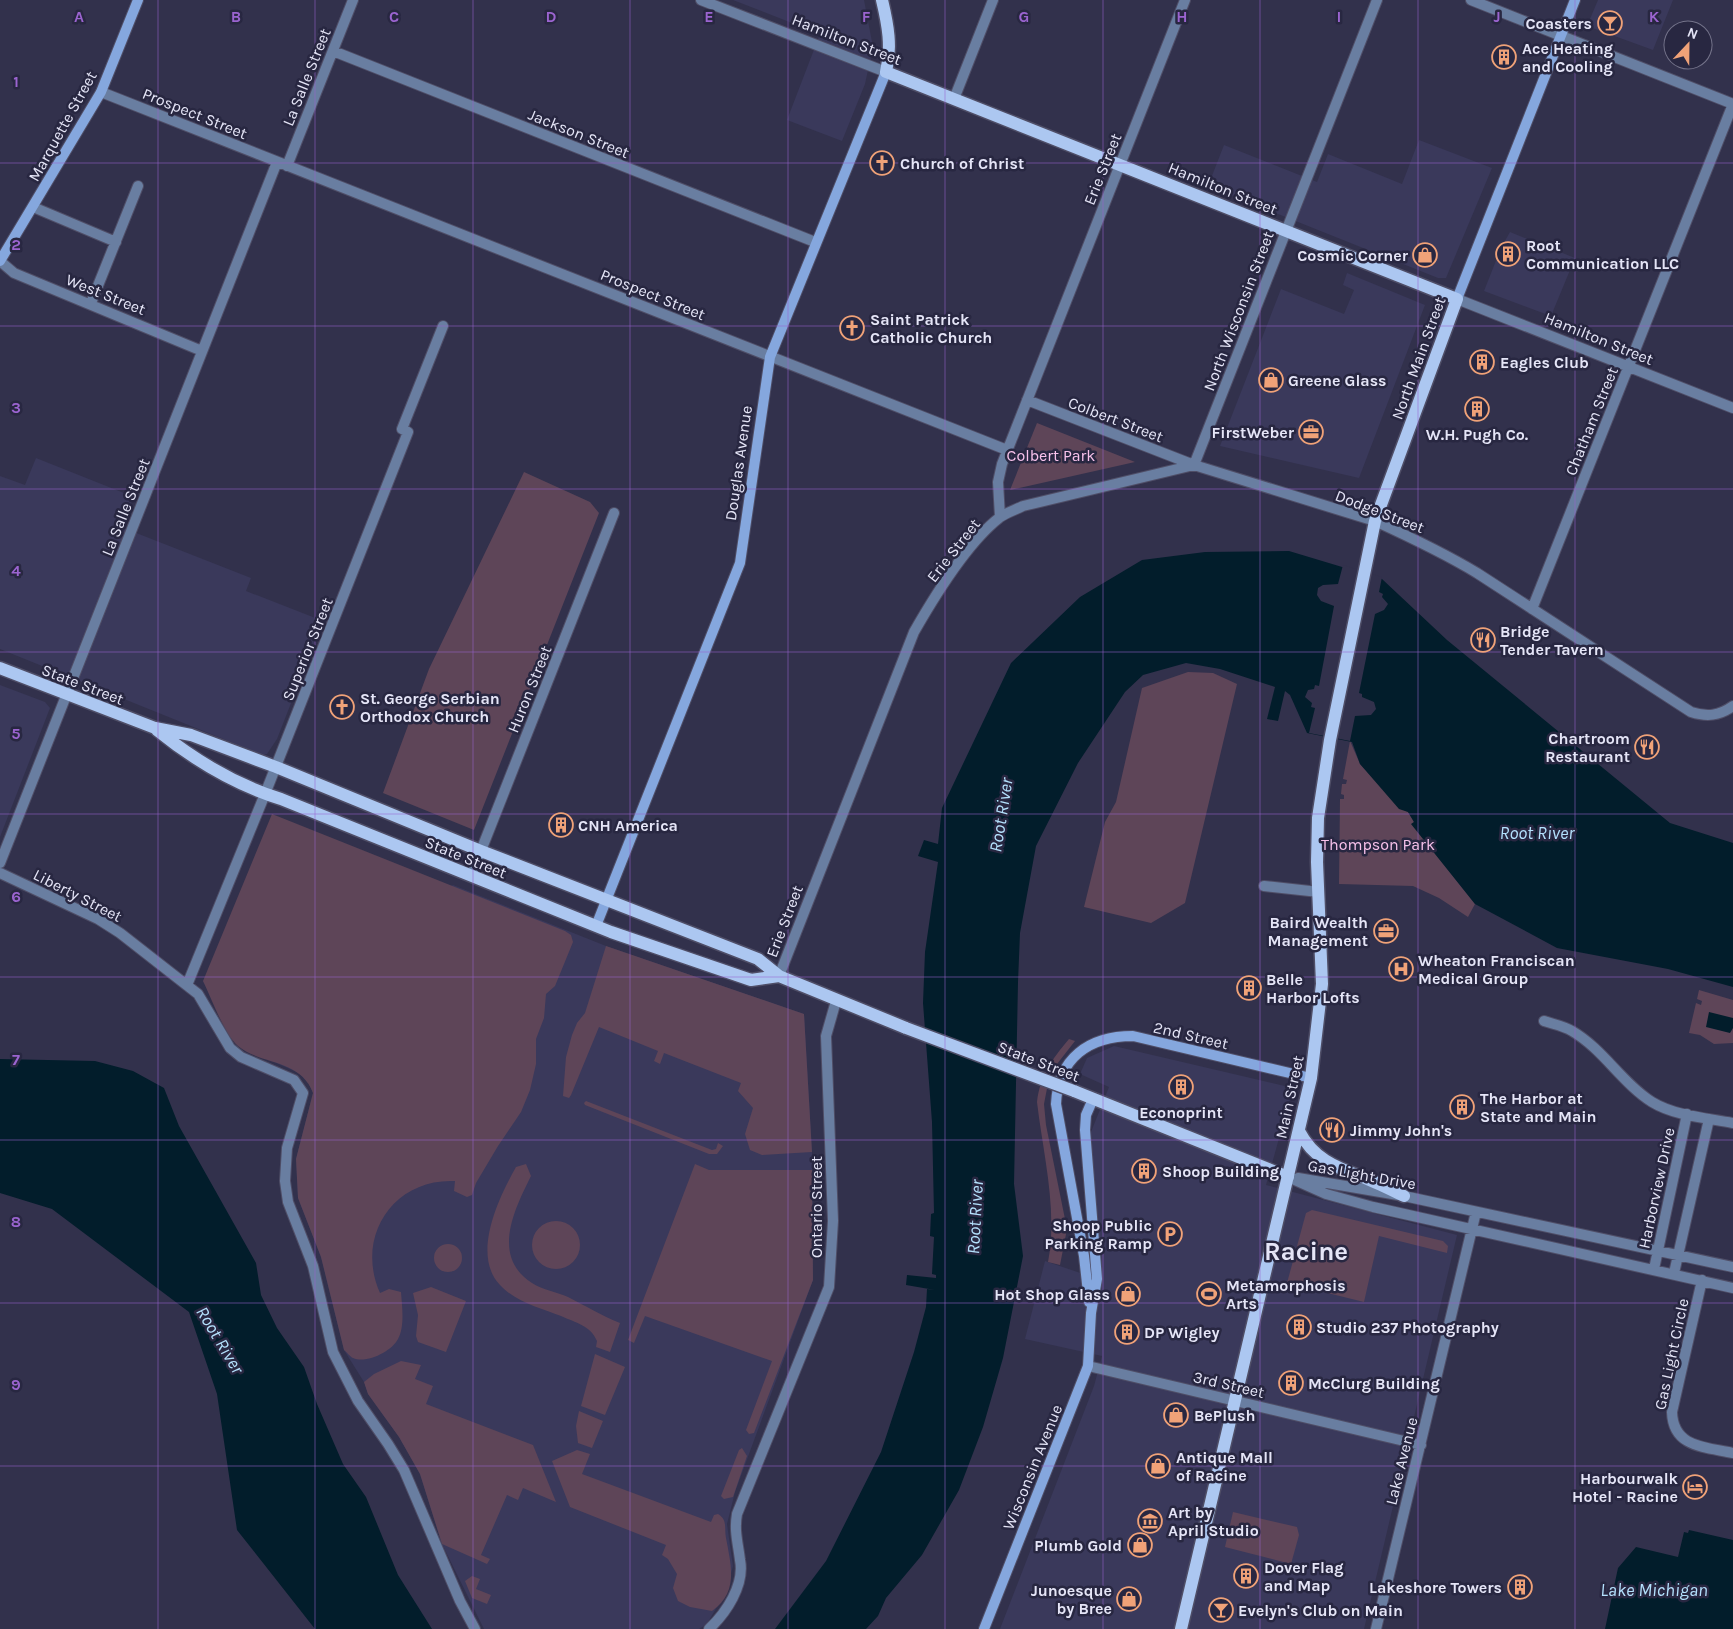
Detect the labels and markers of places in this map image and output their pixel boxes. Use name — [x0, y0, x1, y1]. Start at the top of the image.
bar icon: Coasters — [1597, 10, 1623, 36]
place label: Coasters — [1525, 14, 1592, 33]
place label: Ace Heating and Cooling — [1522, 39, 1613, 76]
building icon: Ace Heating and Cooling — [1491, 44, 1517, 70]
church icon: Church of Christ — [869, 150, 895, 176]
place label: Church of Christ — [900, 154, 1024, 173]
place label: Root Communication LLC — [1526, 236, 1679, 273]
building icon: Root Communication LLC — [1495, 241, 1521, 267]
shop icon: Cosmic Corner — [1412, 242, 1438, 268]
place label: Cosmic Corner — [1297, 246, 1409, 265]
place label: Saint Patrick Catholic Church — [870, 310, 992, 347]
church icon: Saint Patrick Catholic Church — [839, 315, 865, 341]
building icon: Eagles Club — [1469, 349, 1495, 375]
place label: Eagles Club — [1500, 353, 1589, 372]
shop icon: Greene Glass — [1258, 367, 1284, 393]
place label: Greene Glass — [1288, 371, 1387, 390]
building icon: W.H. Pugh Co. — [1464, 396, 1490, 422]
office icon: FirstWeber — [1298, 419, 1324, 445]
place label: FirstWeber — [1211, 423, 1295, 442]
place label: W.H. Pugh Co. — [1426, 425, 1529, 444]
place label: Bridge Tender Tavern — [1500, 622, 1604, 659]
restaurant icon: Bridge Tender Tavern — [1470, 627, 1496, 653]
place label: St. George Serbian Orthodox Church — [360, 689, 500, 726]
church icon: St. George Serbian Orthodox Church — [329, 694, 355, 720]
place label: Chartroom Restaurant — [1545, 729, 1630, 766]
restaurant icon: Chartroom Restaurant — [1634, 734, 1660, 760]
building icon: CNH America — [548, 812, 574, 838]
place label: CNH America — [578, 816, 678, 835]
place label: Baird Wealth Management — [1268, 913, 1368, 950]
office icon: Baird Wealth Management — [1373, 918, 1399, 944]
place label: Wheaton Franciscan Medical Group — [1418, 951, 1575, 988]
hospital icon: Wheaton Franciscan Medical Group — [1388, 956, 1414, 982]
place label: Belle Harbor Lofts — [1266, 970, 1360, 1007]
building icon: Belle Harbor Lofts — [1236, 975, 1262, 1001]
building icon: Econoprint — [1168, 1074, 1194, 1100]
place label: The Harbor at State and Main — [1480, 1089, 1596, 1126]
building icon: The Harbor at State and Main — [1449, 1094, 1475, 1120]
place label: Econoprint — [1139, 1103, 1223, 1122]
restaurant icon: Jimmy John's — [1319, 1117, 1345, 1143]
place label: Jimmy John's — [1350, 1121, 1452, 1140]
building icon: Shoop Building — [1131, 1158, 1157, 1184]
place label: Shoop Building — [1162, 1162, 1279, 1181]
place label: Shoop Public Parking Ramp — [1044, 1216, 1152, 1253]
parking icon: Shoop Public Parking Ramp — [1157, 1221, 1183, 1247]
place label: Metamorphosis Arts — [1226, 1276, 1346, 1313]
shop icon: Hot Shop Glass — [1115, 1281, 1141, 1307]
sports icon: Metamorphosis Arts — [1196, 1281, 1222, 1307]
place label: Hot Shop Glass — [994, 1285, 1110, 1304]
building icon: Studio 237 Photography — [1286, 1314, 1312, 1340]
place label: Studio 237 Photography — [1316, 1318, 1499, 1337]
building icon: DP Wigley — [1114, 1319, 1140, 1345]
place label: DP Wigley — [1144, 1323, 1219, 1342]
building icon: McClurg Building — [1278, 1370, 1304, 1396]
place label: McClurg Building — [1308, 1374, 1440, 1393]
shop icon: BePlush — [1163, 1402, 1189, 1428]
place label: BePlush — [1194, 1406, 1255, 1425]
place label: Antique Mall of Racine — [1176, 1448, 1273, 1485]
shop icon: Antique Mall of Racine — [1145, 1453, 1171, 1479]
place label: Harbourwalk Hotel - Racine — [1572, 1469, 1679, 1506]
hotel icon: Harbourwalk Hotel - Racine — [1682, 1474, 1708, 1500]
place label: Art by April Studio — [1168, 1503, 1259, 1540]
museum icon: Art by April Studio — [1137, 1508, 1163, 1534]
shop icon: Plumb Gold — [1127, 1532, 1153, 1558]
place label: Plumb Gold — [1034, 1536, 1122, 1555]
place label: Dover Flag and Map — [1264, 1558, 1343, 1595]
building icon: Dover Flag and Map — [1233, 1563, 1259, 1589]
building icon: Lakeshore Towers — [1507, 1574, 1533, 1600]
place label: Lakeshore Towers — [1369, 1578, 1502, 1597]
place label: Junoesque by Bree — [1031, 1581, 1112, 1618]
shop icon: Junoesque by Bree — [1116, 1586, 1142, 1612]
bar icon: Evelyn's Club on Main — [1208, 1597, 1234, 1623]
place label: Evelyn's Club on Main — [1238, 1601, 1403, 1620]

